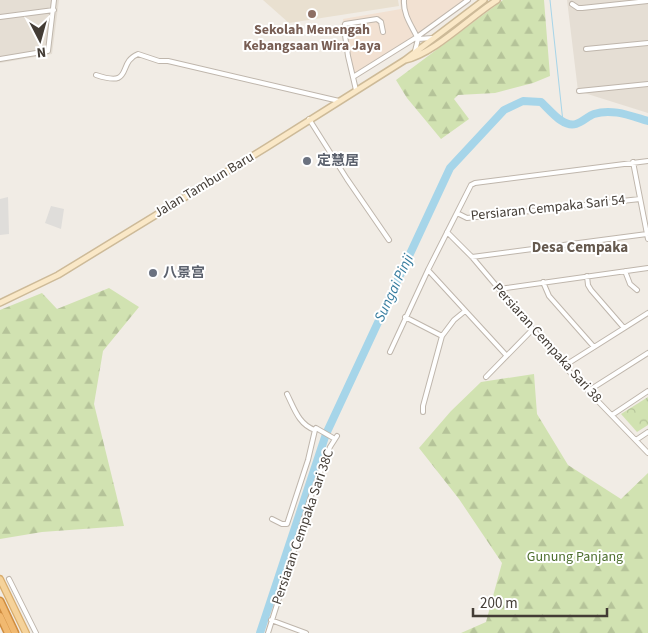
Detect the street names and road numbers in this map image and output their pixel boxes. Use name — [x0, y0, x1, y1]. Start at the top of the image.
street label: Jalan Tambun Baru — [150, 147, 258, 223]
street label: Persiaran Cempaka Sari 54 — [470, 190, 626, 226]
street label: Persiaran Cempaka Sari 38 — [488, 279, 606, 407]
street label: Persiaran Cempaka Sari 38C — [267, 447, 339, 607]

